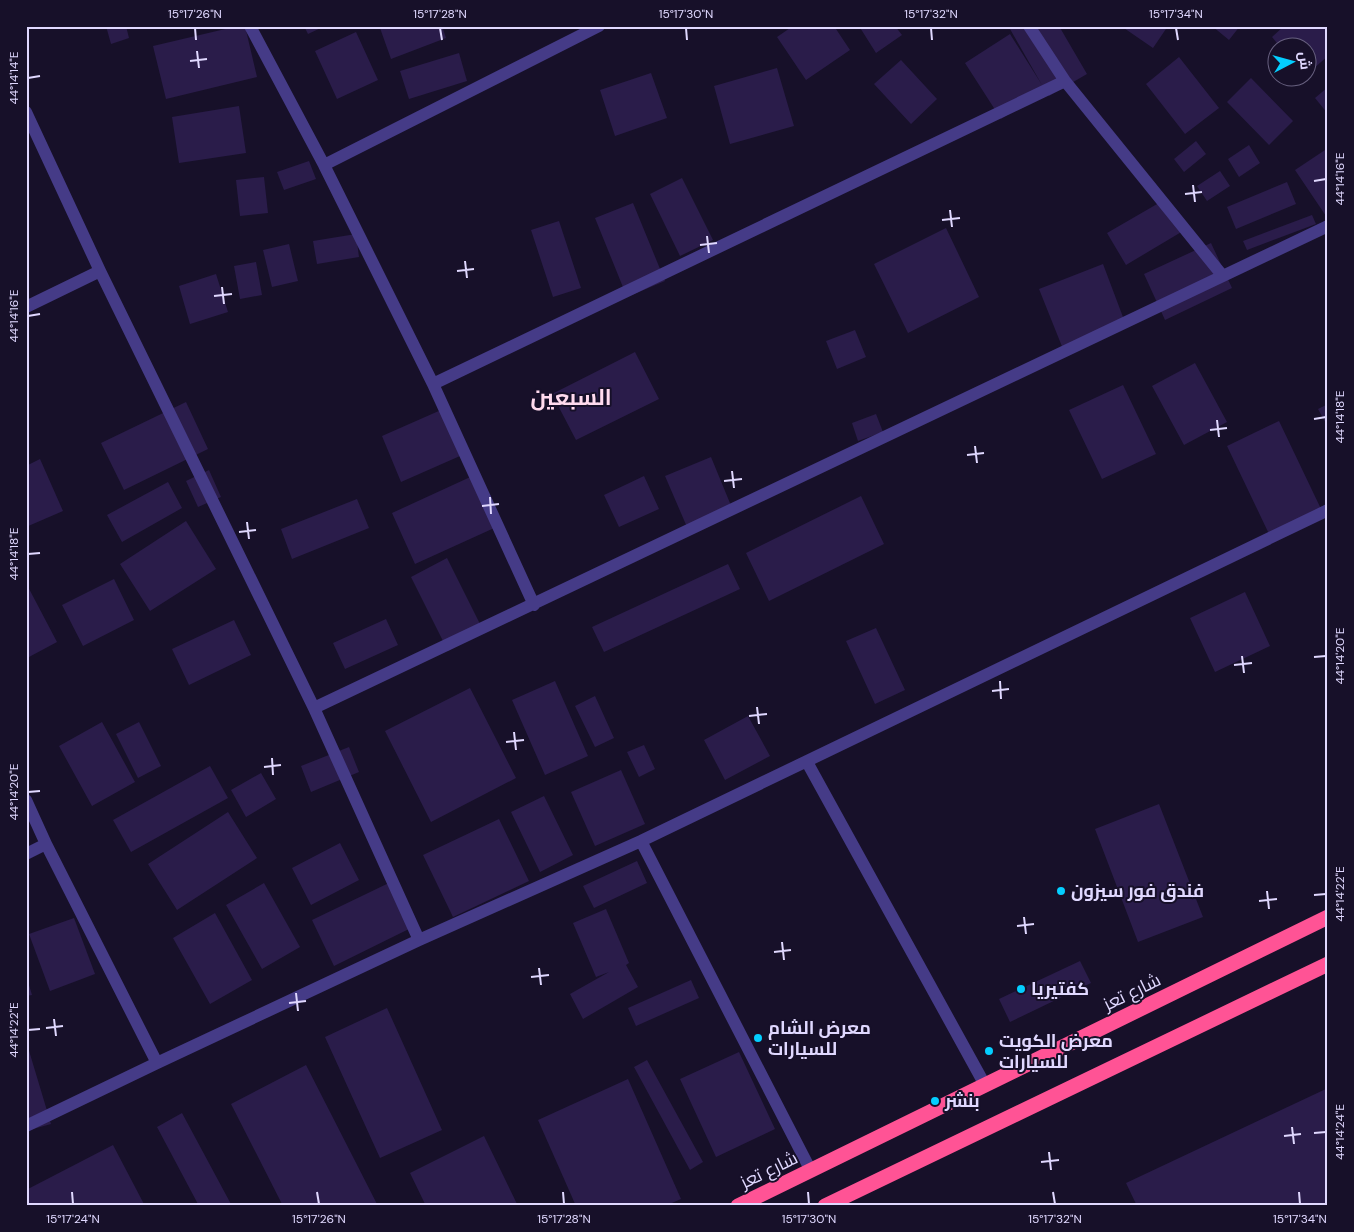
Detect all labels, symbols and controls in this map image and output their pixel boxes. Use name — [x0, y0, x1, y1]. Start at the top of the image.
text: 15°17'26"N — [168, 6, 222, 22]
text: 15°17'28"N — [413, 6, 467, 22]
text: 15°17'30"N — [659, 6, 713, 22]
text: 15°17'32"N — [904, 6, 958, 22]
text: 15°17'34"N — [1149, 6, 1203, 22]
north arrow — [1266, 38, 1316, 88]
text: 44°14'14"E — [6, 51, 22, 104]
text: ش — [1295, 51, 1315, 71]
text: 44°14'16"E — [1332, 152, 1348, 206]
text: 44°14'16"E — [6, 289, 22, 343]
district label: السبعين — [530, 383, 612, 412]
text: 44°14'18"E — [1332, 390, 1348, 443]
text: 44°14'18"E — [6, 527, 22, 580]
text: 44°14'20"E — [1332, 627, 1348, 684]
text: 44°14'20"E — [6, 763, 22, 820]
text: 44°14'22"E — [1332, 866, 1348, 922]
place label: فندق فور سيزون — [1071, 879, 1204, 903]
marker: فندق فور سيزون — [1055, 885, 1067, 897]
street label: شارع تعز — [1098, 968, 1165, 1017]
place label: كفتيريا — [1031, 977, 1089, 1001]
marker: كفتيريا — [1015, 983, 1027, 995]
text: 44°14'22"E — [6, 1002, 22, 1058]
place label: معرض الشام للسيارات — [768, 1016, 871, 1061]
place label: معرض الكويت للسيارات — [999, 1029, 1113, 1074]
marker: معرض الشام للسيارات — [752, 1032, 764, 1044]
marker: معرض الكويت للسيارات — [983, 1045, 995, 1057]
place label: بنشر — [944, 1089, 980, 1113]
marker: بنشر — [929, 1095, 941, 1107]
text: 44°14'24"E — [1332, 1104, 1348, 1160]
street label: شارع تعز — [735, 1146, 802, 1195]
text: 15°17'24"N — [46, 1211, 100, 1227]
text: 15°17'26"N — [292, 1211, 346, 1227]
text: 15°17'28"N — [537, 1211, 591, 1227]
text: 15°17'30"N — [782, 1211, 836, 1227]
text: 15°17'32"N — [1028, 1211, 1082, 1227]
text: 15°17'34"N — [1273, 1211, 1327, 1227]

